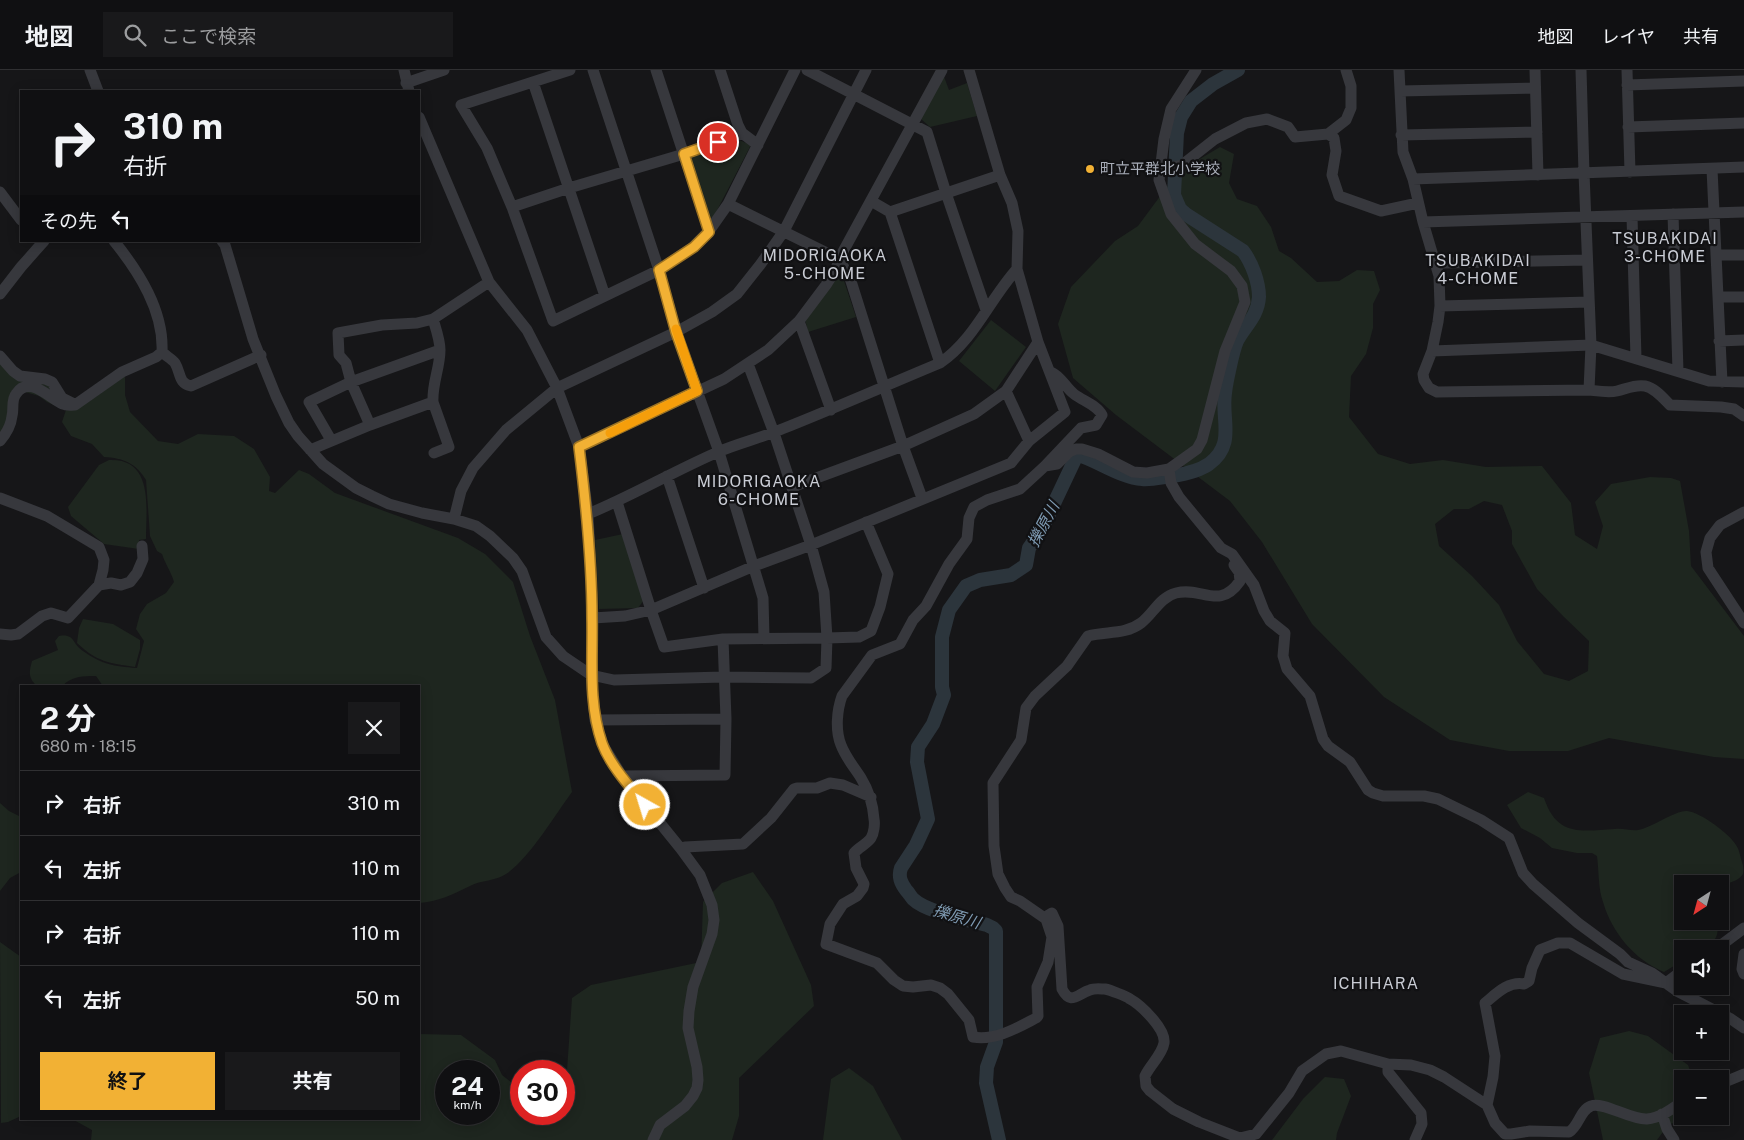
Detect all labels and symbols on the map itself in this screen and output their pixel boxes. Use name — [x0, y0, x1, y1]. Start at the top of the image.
pin — [697, 121, 739, 163]
place label: 町立平群北小学校 — [1100, 160, 1220, 177]
marker: 町立平群北小学校 — [1084, 163, 1096, 175]
district label: TSUBAKIDAI 3-CHOME — [1612, 229, 1718, 266]
district label: MIDORIGAOKA 5-CHOME — [763, 246, 887, 283]
district label: TSUBAKIDAI 4-CHOME — [1425, 251, 1531, 288]
district label: MIDORIGAOKA 6-CHOME — [697, 472, 821, 509]
water label: 擽原川 — [1024, 497, 1064, 550]
position arrow — [618, 778, 670, 830]
north arrow — [1674, 875, 1729, 930]
water label: 擽原川 — [931, 900, 984, 933]
district label: ICHIHARA — [1333, 974, 1419, 993]
speed limit sign: 30 — [510, 1060, 575, 1125]

